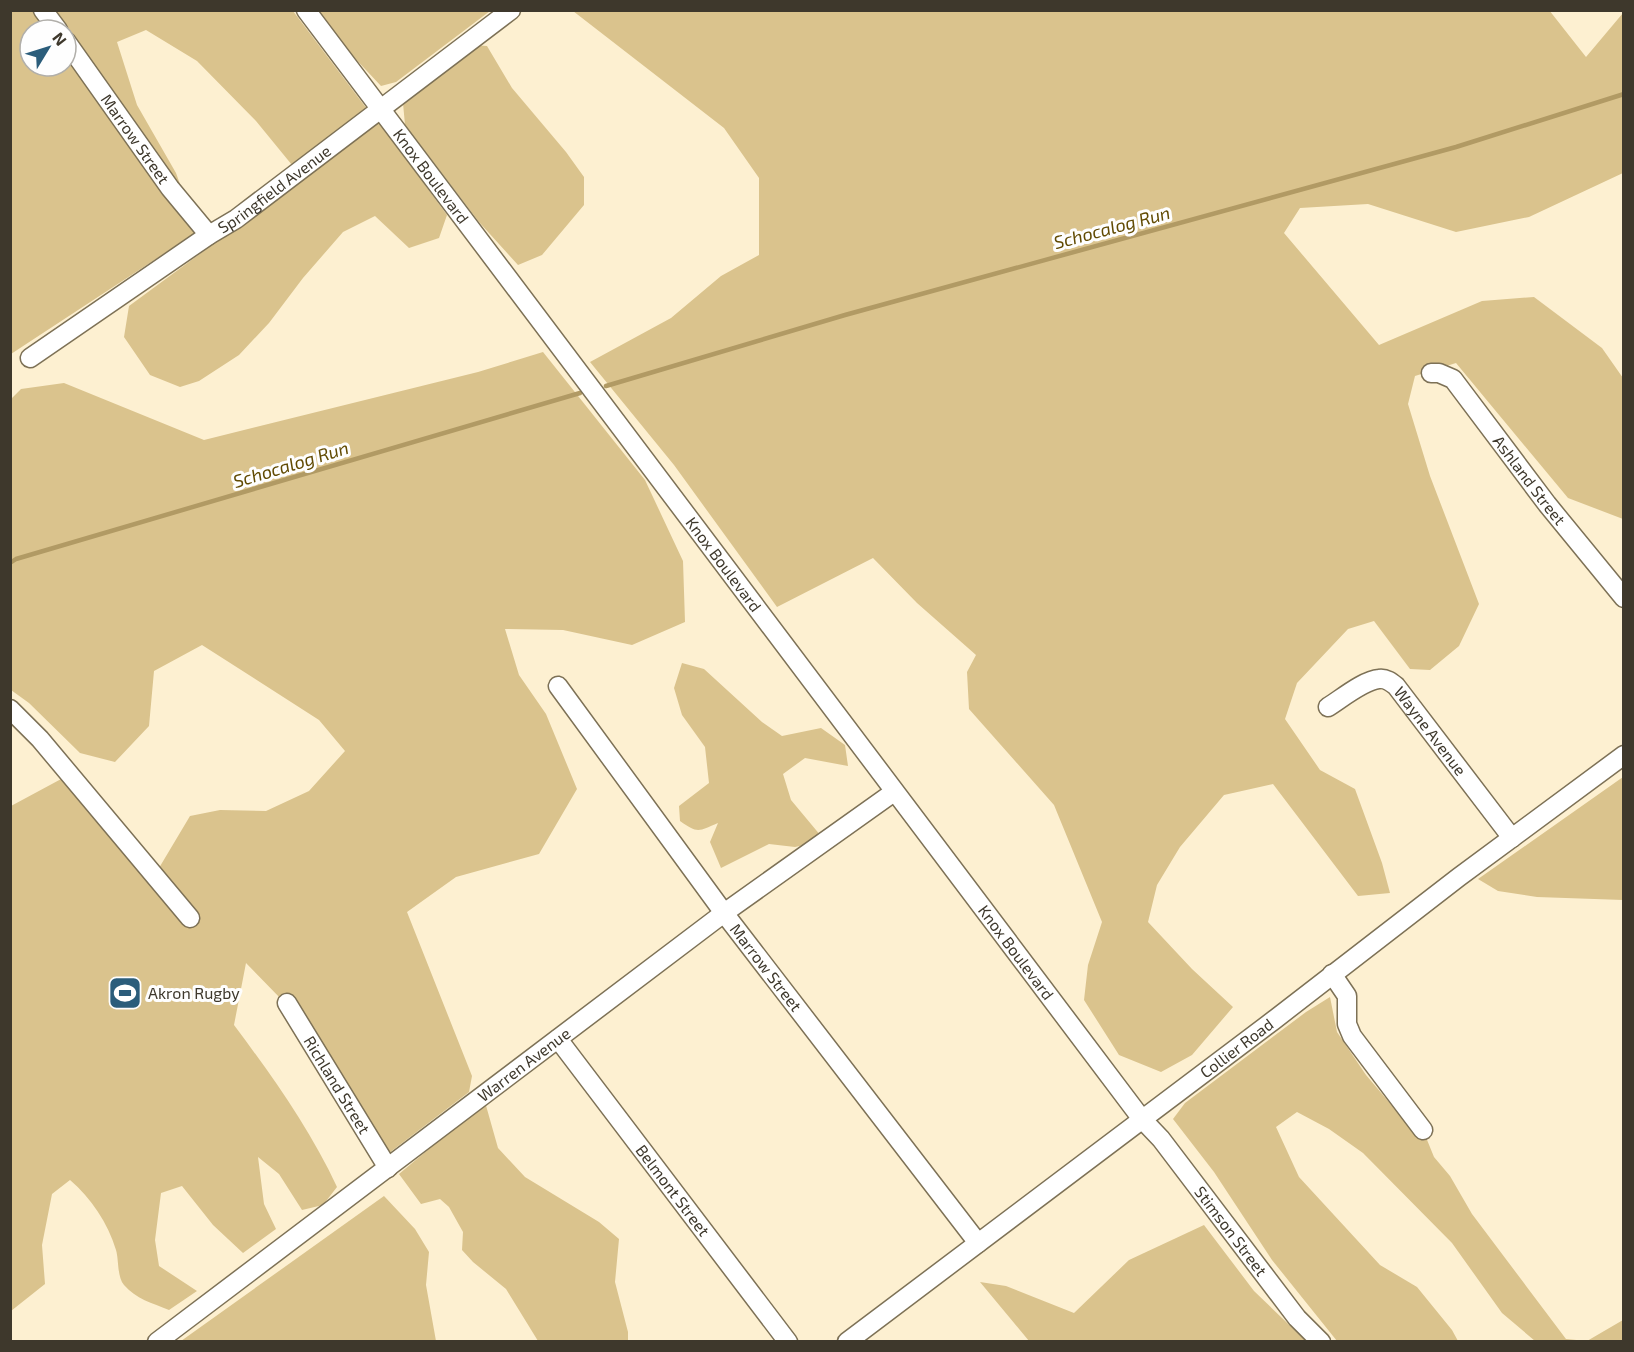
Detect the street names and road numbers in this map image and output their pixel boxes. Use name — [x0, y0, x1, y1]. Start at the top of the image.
street label: Marrow Street — [97, 90, 174, 187]
street label: Knox Boulevard — [390, 125, 473, 227]
street label: Springfield Avenue — [214, 141, 334, 237]
street label: Ashland Street — [1490, 431, 1570, 528]
street label: Knox Boulevard — [682, 513, 766, 615]
street label: Wayne Avenue — [1391, 682, 1471, 779]
street label: Knox Boulevard — [975, 901, 1058, 1003]
street label: Marrow Street — [727, 920, 806, 1015]
street label: Collier Road — [1196, 1014, 1277, 1082]
street label: Warren Avenue — [473, 1023, 574, 1105]
street label: Richland Street — [300, 1032, 375, 1137]
street label: Belmont Street — [632, 1141, 714, 1240]
street label: Stimson Street — [1191, 1182, 1271, 1279]

